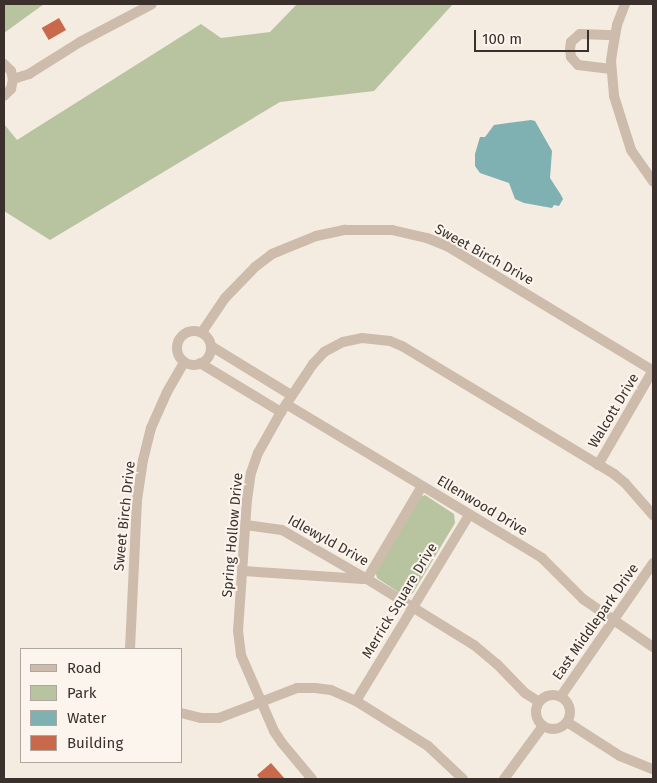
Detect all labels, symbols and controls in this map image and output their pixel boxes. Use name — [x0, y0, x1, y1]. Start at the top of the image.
scale bar — [477, 20, 592, 52]
text: 100 m — [482, 30, 522, 48]
street label: Sweet Birch Drive — [432, 221, 536, 289]
street label: Walcott Drive — [585, 371, 643, 451]
street label: Sweet Birch Drive — [111, 460, 139, 572]
street label: Spring Hollow Drive — [219, 472, 247, 598]
street label: Ellenwood Drive — [434, 472, 530, 540]
street label: Idlewyld Drive — [285, 512, 371, 570]
street label: Merrick Square Drive — [359, 540, 441, 662]
street label: East Middlepark Drive — [549, 561, 643, 683]
legend — [20, 648, 182, 763]
text: Road — [67, 659, 102, 677]
text: Park — [67, 684, 97, 702]
text: Water — [67, 709, 106, 727]
text: Building — [67, 734, 123, 752]

